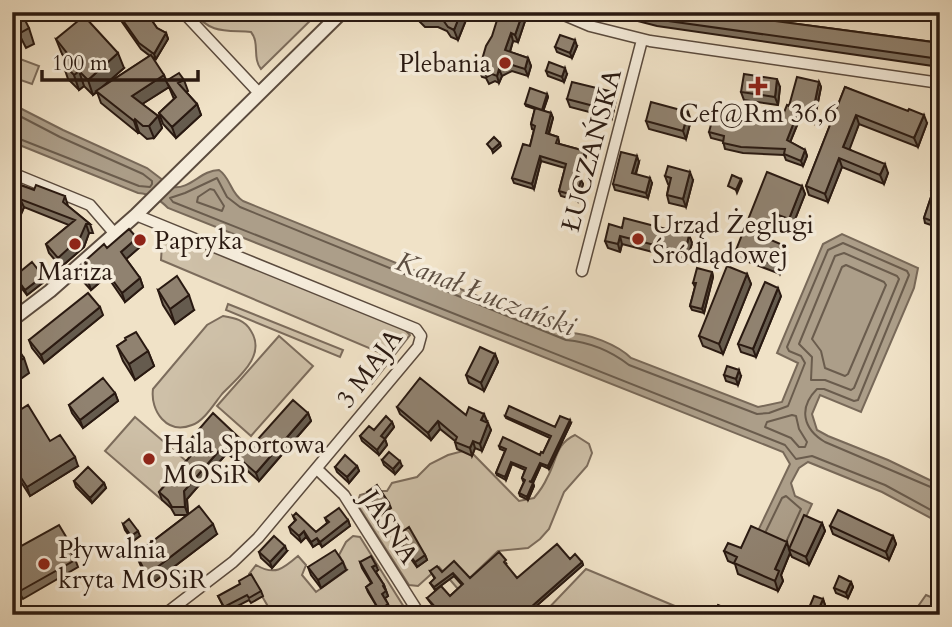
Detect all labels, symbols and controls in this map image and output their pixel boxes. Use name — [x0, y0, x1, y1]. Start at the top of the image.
scale bar — [42, 38, 198, 82]
place label: Plebania — [399, 46, 491, 81]
text: 100 m — [52, 49, 108, 78]
marker: Plebania — [497, 55, 513, 71]
street label: ŁUCZAŃSKA — [553, 65, 630, 235]
marker: Cef@Rm 36,6 — [750, 78, 766, 94]
place label: Cef@Rm 36,6 — [679, 96, 837, 131]
place label: Urząd Żeglugi Śródlądowej — [652, 207, 814, 272]
place label: Papryka — [154, 223, 243, 258]
marker: Urząd Żeglugi Śródlądowej — [630, 231, 646, 247]
marker: Papryka — [132, 232, 148, 248]
marker: Mariza — [67, 236, 83, 252]
water label: Kanał Łuczański — [390, 242, 581, 346]
place label: Mariza — [37, 254, 113, 289]
street label: 3 MAJA — [328, 321, 411, 415]
place label: Hala Sportowa MOSiR — [163, 427, 326, 492]
marker: Hala Sportowa MOSiR — [141, 451, 157, 467]
street label: JASNA — [351, 480, 427, 571]
place label: Pływalnia kryta MOSiR — [58, 532, 207, 597]
marker: Pływalnia kryta MOSiR — [36, 556, 52, 572]

